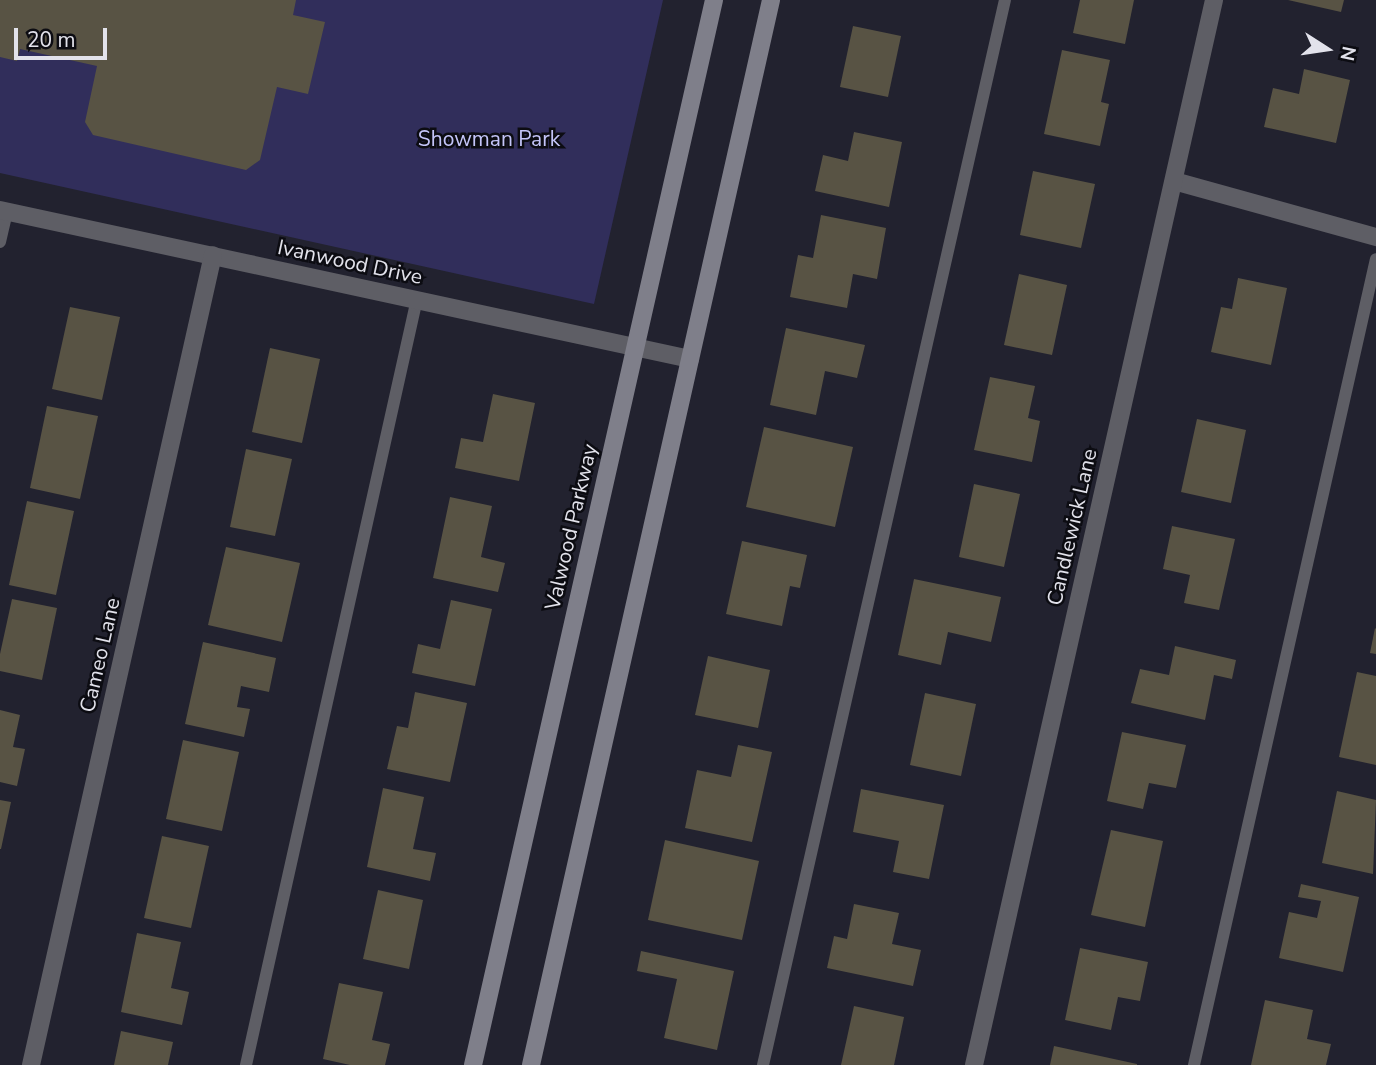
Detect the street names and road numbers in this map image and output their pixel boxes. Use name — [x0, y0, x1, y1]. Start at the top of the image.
street label: Ivanwood Drive — [275, 234, 425, 290]
street label: Valwood Parkway — [540, 441, 602, 613]
street label: Candlewick Lane — [1042, 446, 1102, 608]
street label: Cameo Lane — [75, 595, 125, 715]

